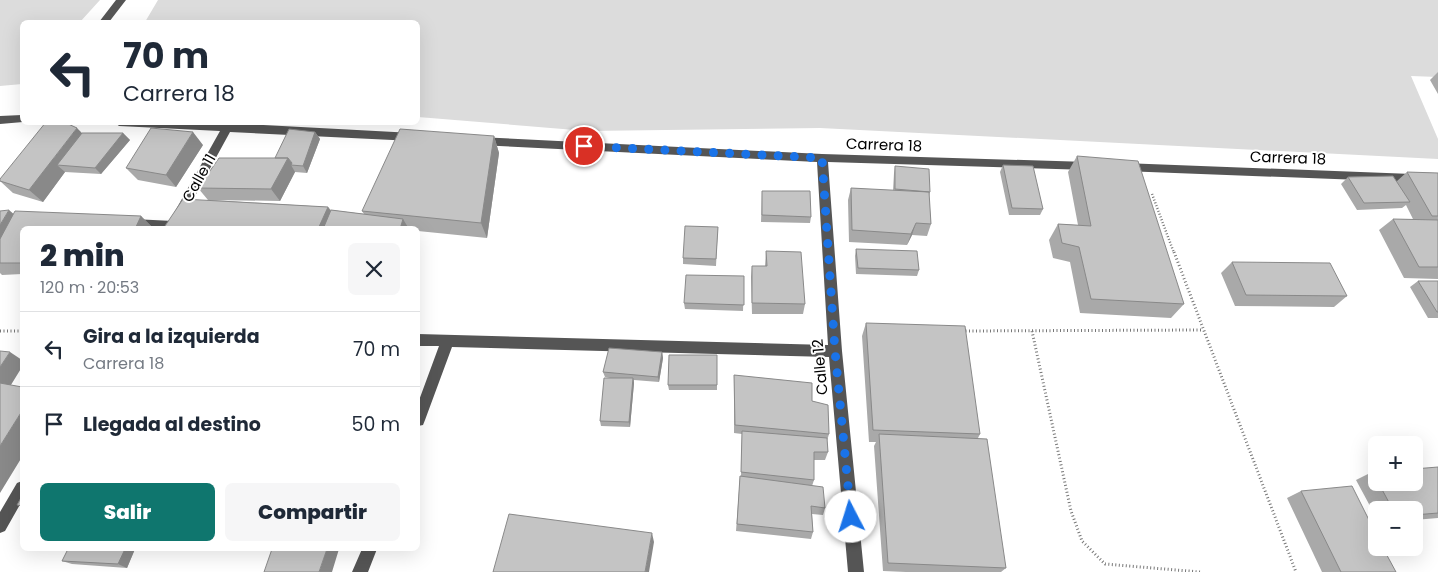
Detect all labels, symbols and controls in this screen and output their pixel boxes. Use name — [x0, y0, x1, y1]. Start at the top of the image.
text: 70 m — [123, 31, 209, 80]
icon: left — [40, 40, 105, 105]
text: Carrera 18 — [123, 78, 235, 109]
pin — [563, 125, 605, 167]
icon: arrive — [570, 132, 598, 160]
street label: Carrera 18 — [846, 133, 922, 156]
street label: Carrera 18 — [1250, 146, 1326, 169]
street label: Calle 11 — [177, 150, 220, 206]
text: 2 min — [40, 234, 125, 277]
button: close — [348, 243, 400, 295]
text: 120 m · 20:53 — [40, 276, 139, 299]
text: Gira a la izquierda — [83, 323, 260, 350]
icon: left — [40, 335, 68, 363]
text: 70 m — [353, 336, 400, 363]
street label: Calle 12 — [807, 338, 832, 396]
text: Carrera 18 — [83, 352, 164, 375]
icon: arrive — [40, 410, 68, 438]
text: Llegada al destino — [83, 411, 261, 438]
text: 50 m — [351, 411, 400, 438]
map controls — [1368, 436, 1423, 556]
button: + — [1368, 436, 1423, 491]
button: Salir — [40, 483, 215, 541]
button: Compartir — [225, 483, 400, 541]
position arrow — [824, 490, 876, 542]
button: − — [1368, 501, 1423, 556]

